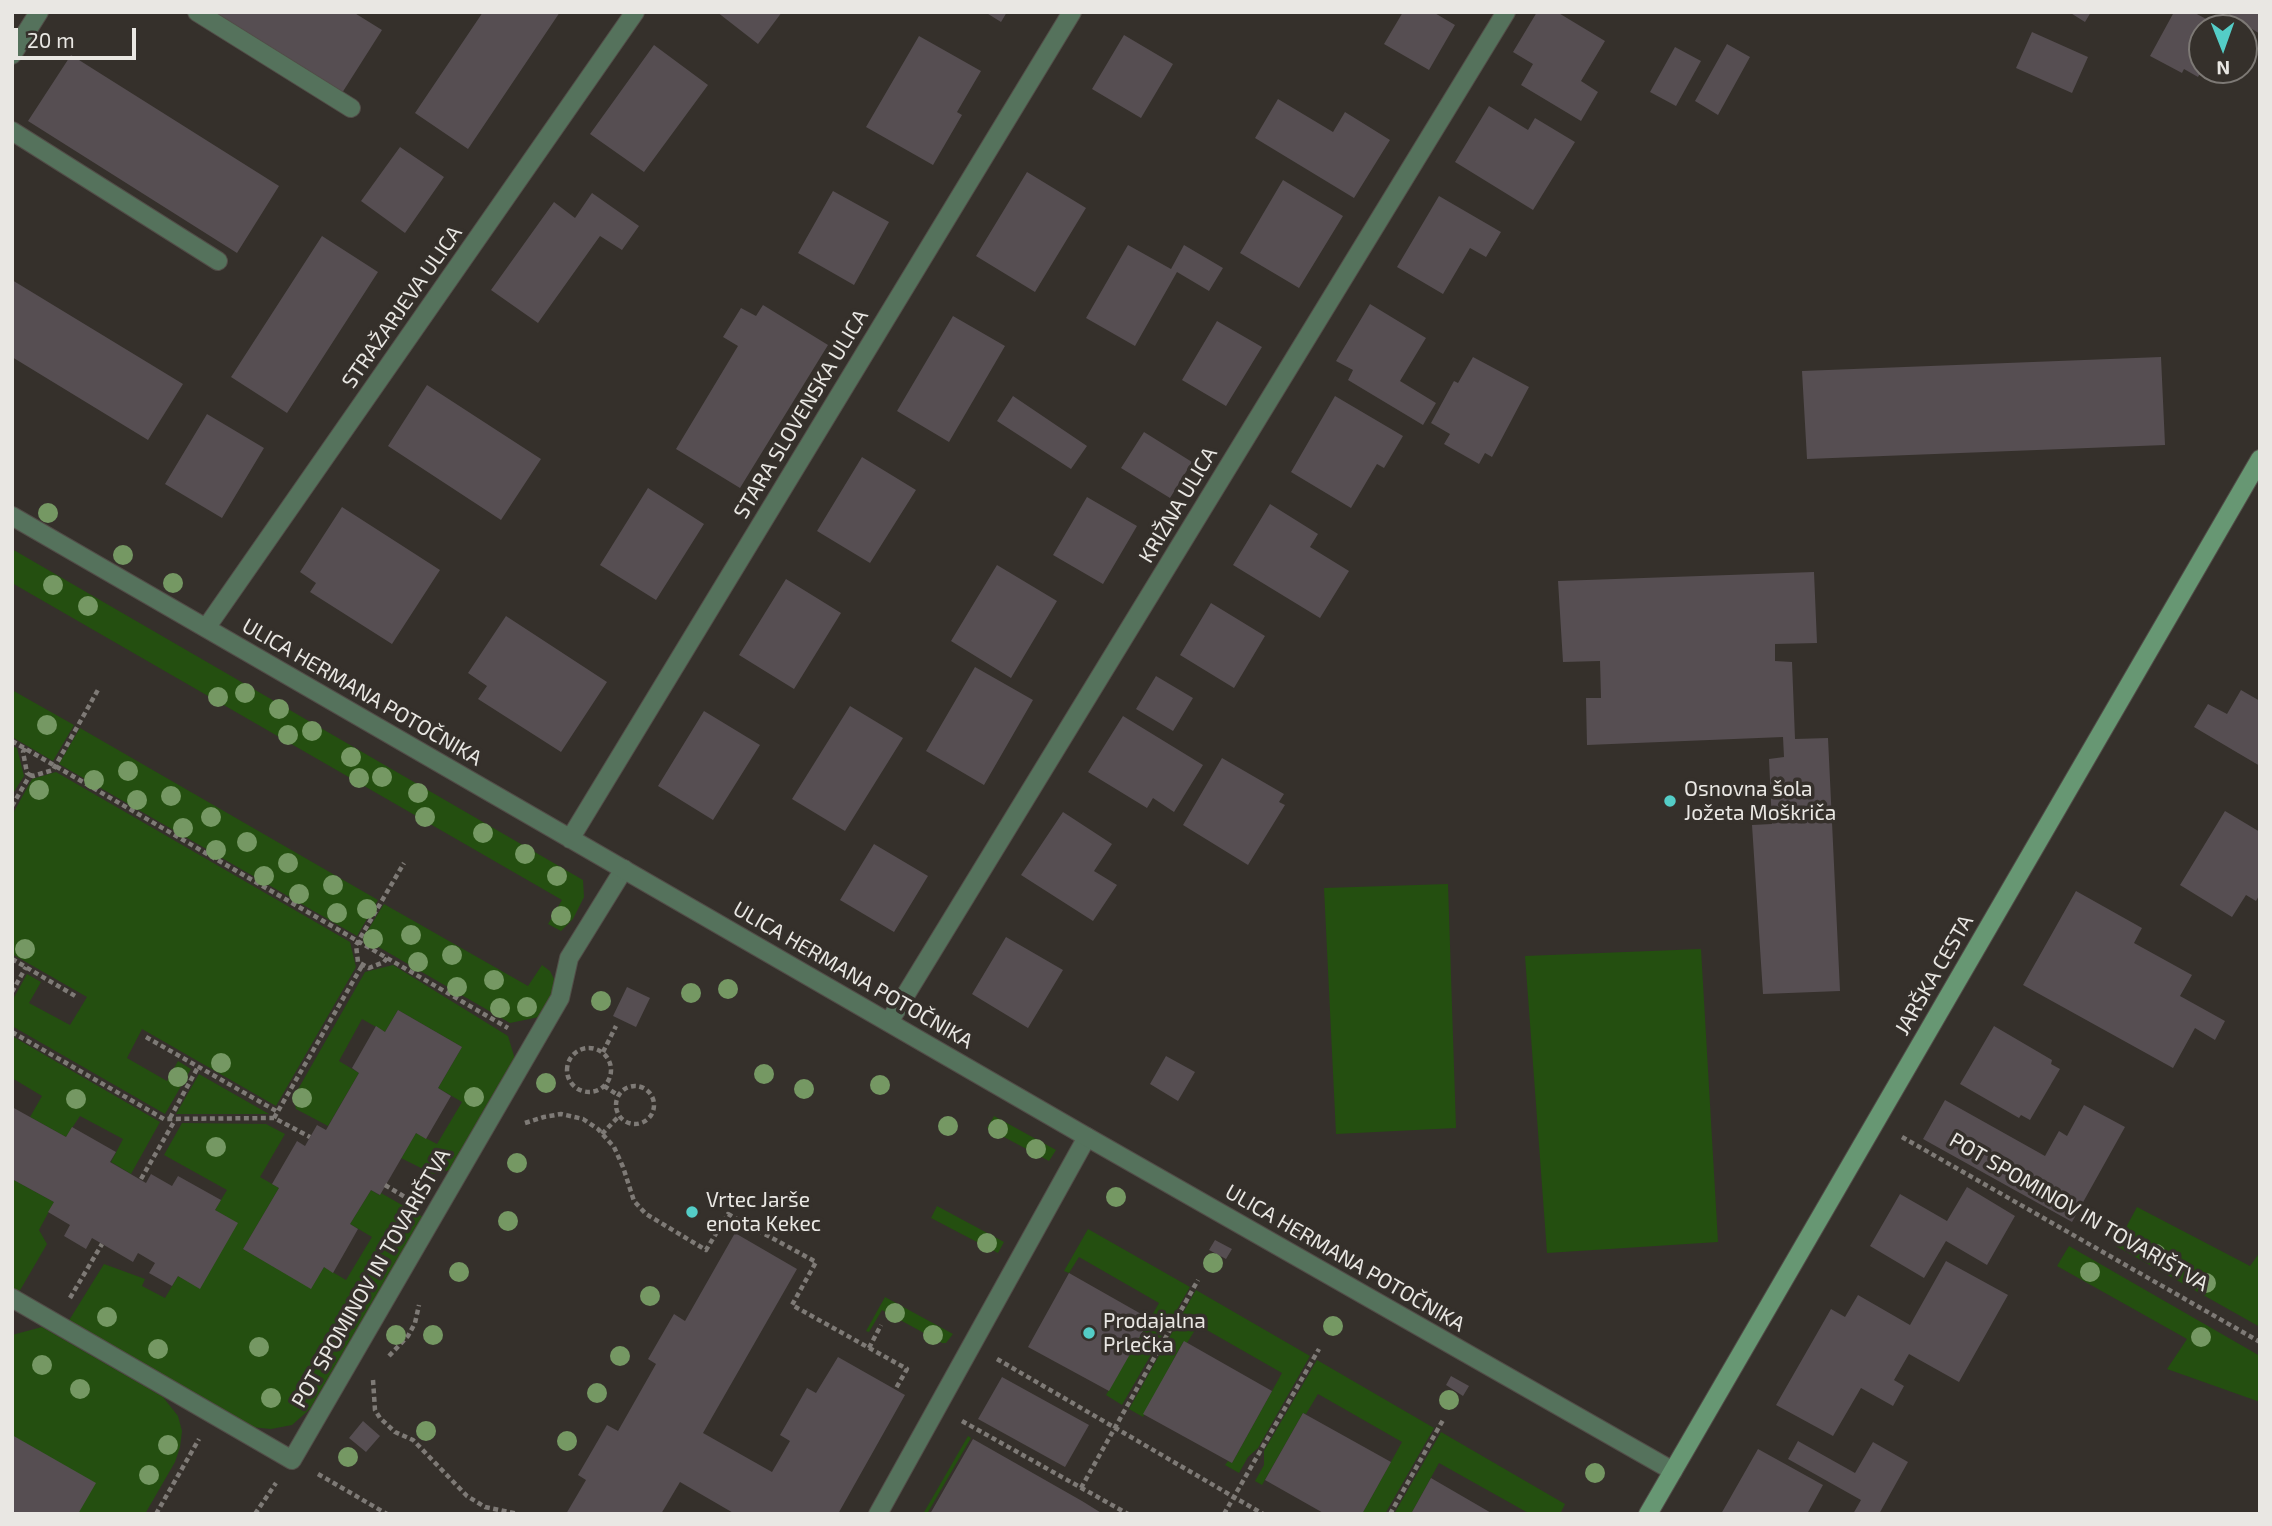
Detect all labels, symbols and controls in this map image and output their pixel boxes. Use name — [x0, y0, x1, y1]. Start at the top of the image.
scale bar — [18, 14, 140, 58]
north arrow — [2188, 14, 2258, 84]
text: 20 m — [27, 27, 75, 52]
text: N — [2216, 57, 2230, 80]
street label: STRAŽARJEVA ULICA — [337, 221, 467, 393]
street label: STARA SLOVENSKA ULICA — [729, 305, 873, 523]
street label: KRIŽNA ULICA — [1134, 443, 1222, 567]
street label: ULICA HERMANA POTOČNIKA — [238, 613, 486, 771]
place label: Osnovna šola Jožeta Moškriča — [1684, 776, 1836, 826]
marker: Osnovna šola Jožeta Moškriča — [1662, 793, 1678, 809]
street label: ULICA HERMANA POTOČNIKA — [729, 896, 977, 1054]
street label: JARŠKA CESTA — [1889, 910, 1979, 1040]
street label: POT SPOMINOV IN TOVARIŠTVA — [1945, 1127, 2213, 1297]
street label: POT SPOMINOV IN TOVARIŠTVA — [286, 1144, 456, 1412]
street label: ULICA HERMANA POTOČNIKA — [1221, 1179, 1469, 1337]
place label: Vrtec Jarše enota Kekec — [706, 1187, 821, 1237]
marker: Vrtec Jarše enota Kekec — [684, 1204, 700, 1220]
place label: Prodajalna Prlečka — [1103, 1308, 1206, 1358]
marker: Prodajalna Prlečka — [1081, 1325, 1097, 1341]

